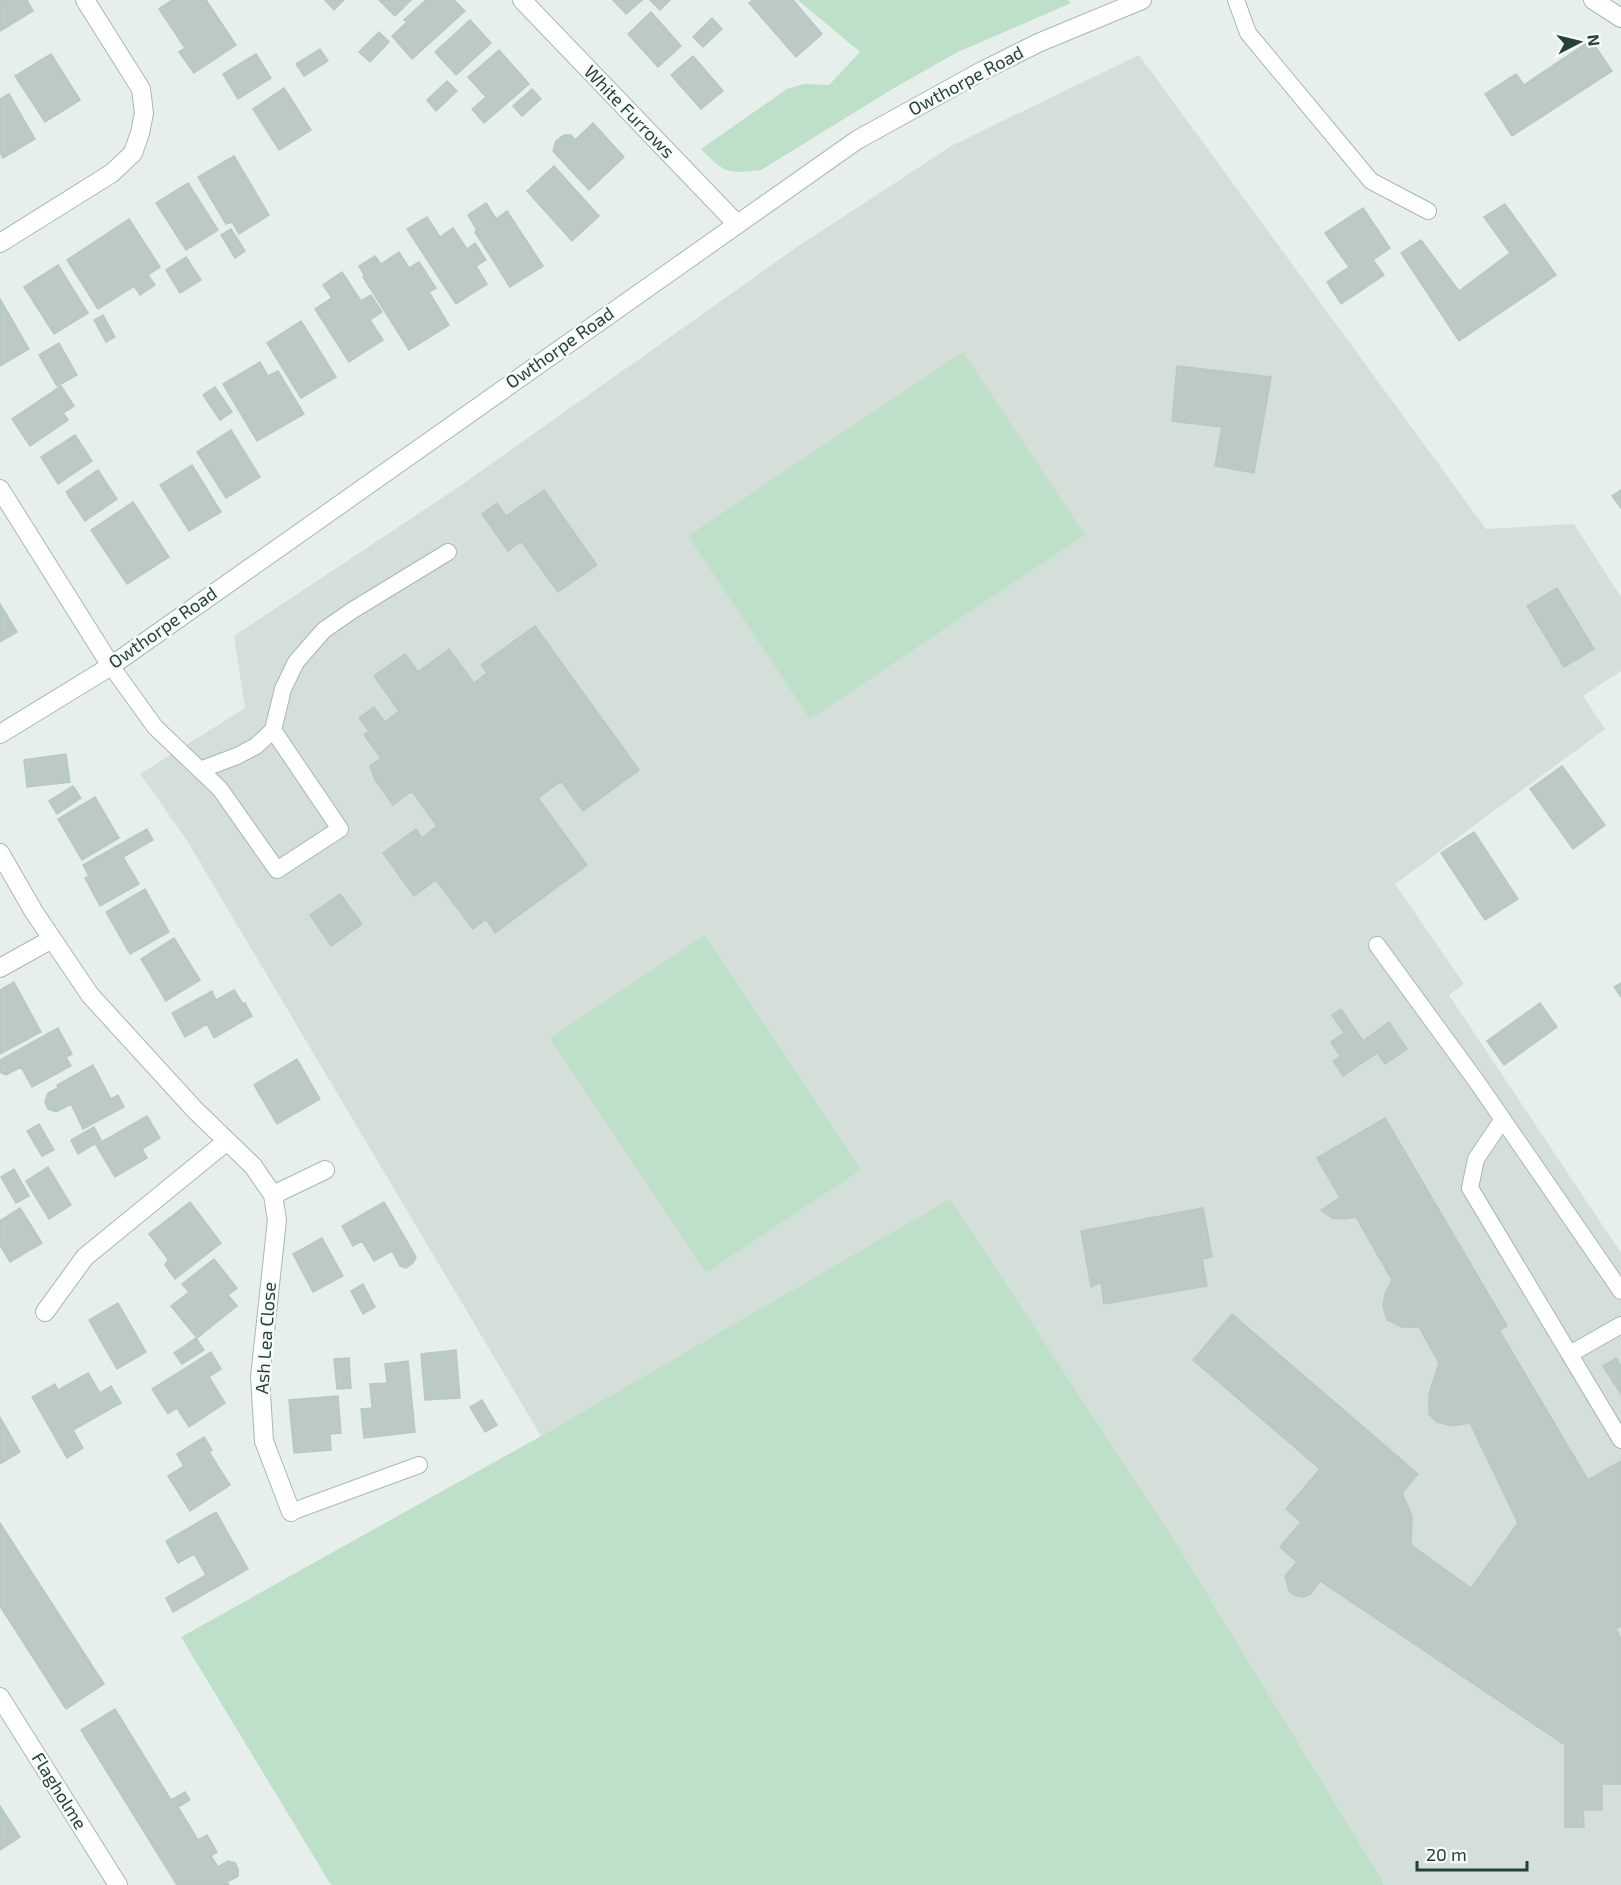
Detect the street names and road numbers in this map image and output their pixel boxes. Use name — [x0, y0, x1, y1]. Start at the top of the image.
street label: Owthorpe Road — [904, 41, 1027, 120]
street label: White Furrows — [580, 60, 680, 162]
street label: Owthorpe Road — [501, 302, 618, 393]
street label: Owthorpe Road — [104, 582, 221, 673]
street label: Ash Lea Close — [250, 1281, 280, 1395]
street label: Flagholme — [28, 1748, 92, 1833]

